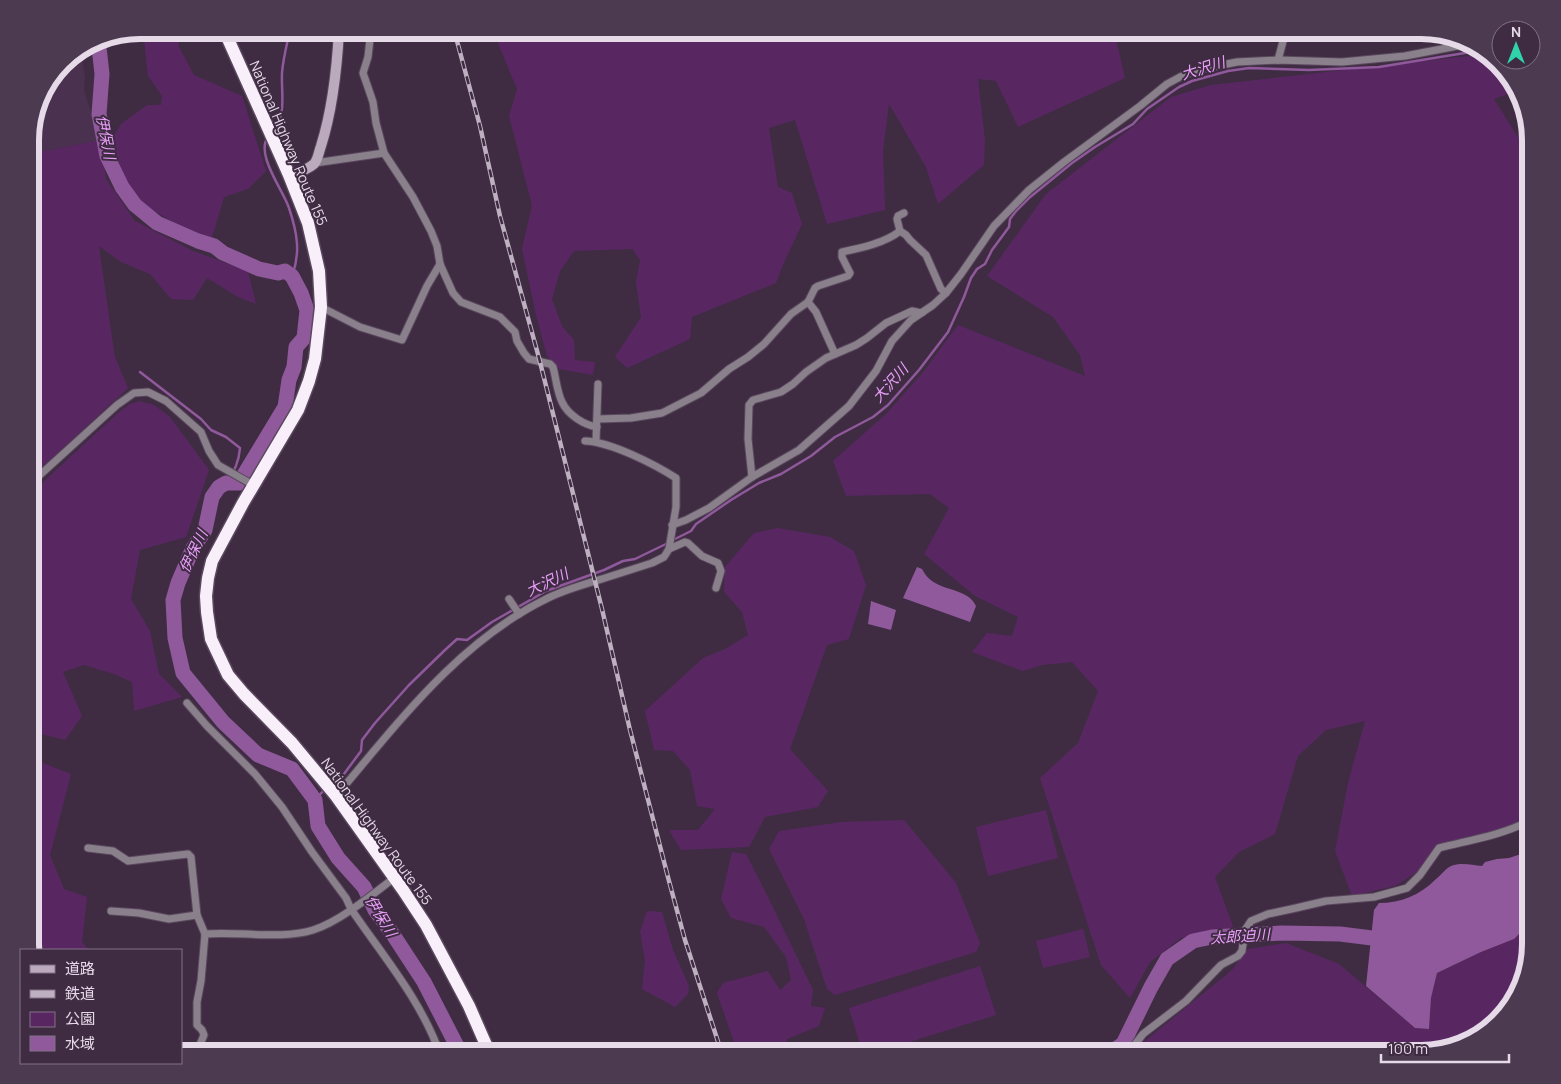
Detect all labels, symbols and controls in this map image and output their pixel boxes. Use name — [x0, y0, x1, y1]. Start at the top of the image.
north arrow — [1491, 20, 1541, 70]
text: N — [1511, 22, 1521, 41]
water label: 大沢川 — [1178, 51, 1229, 85]
street label: National Highway Route 155 — [246, 58, 332, 228]
water label: 伊保川 — [91, 113, 121, 163]
water label: 大沢川 — [867, 358, 914, 407]
water label: 伊保川 — [174, 524, 213, 576]
water label: 大沢川 — [522, 562, 574, 601]
street label: National Highway Route 155 — [317, 754, 437, 908]
water label: 伊保川 — [360, 891, 403, 942]
water label: 太郎迫川 — [1209, 923, 1273, 949]
legend — [20, 949, 182, 1064]
text: 道路 — [65, 958, 95, 979]
text: 鉄道 — [65, 983, 95, 1004]
text: 公園 — [65, 1008, 95, 1029]
scale bar — [1381, 1032, 1508, 1064]
text: 水域 — [65, 1033, 95, 1054]
text: 100 m — [1388, 1038, 1428, 1059]

